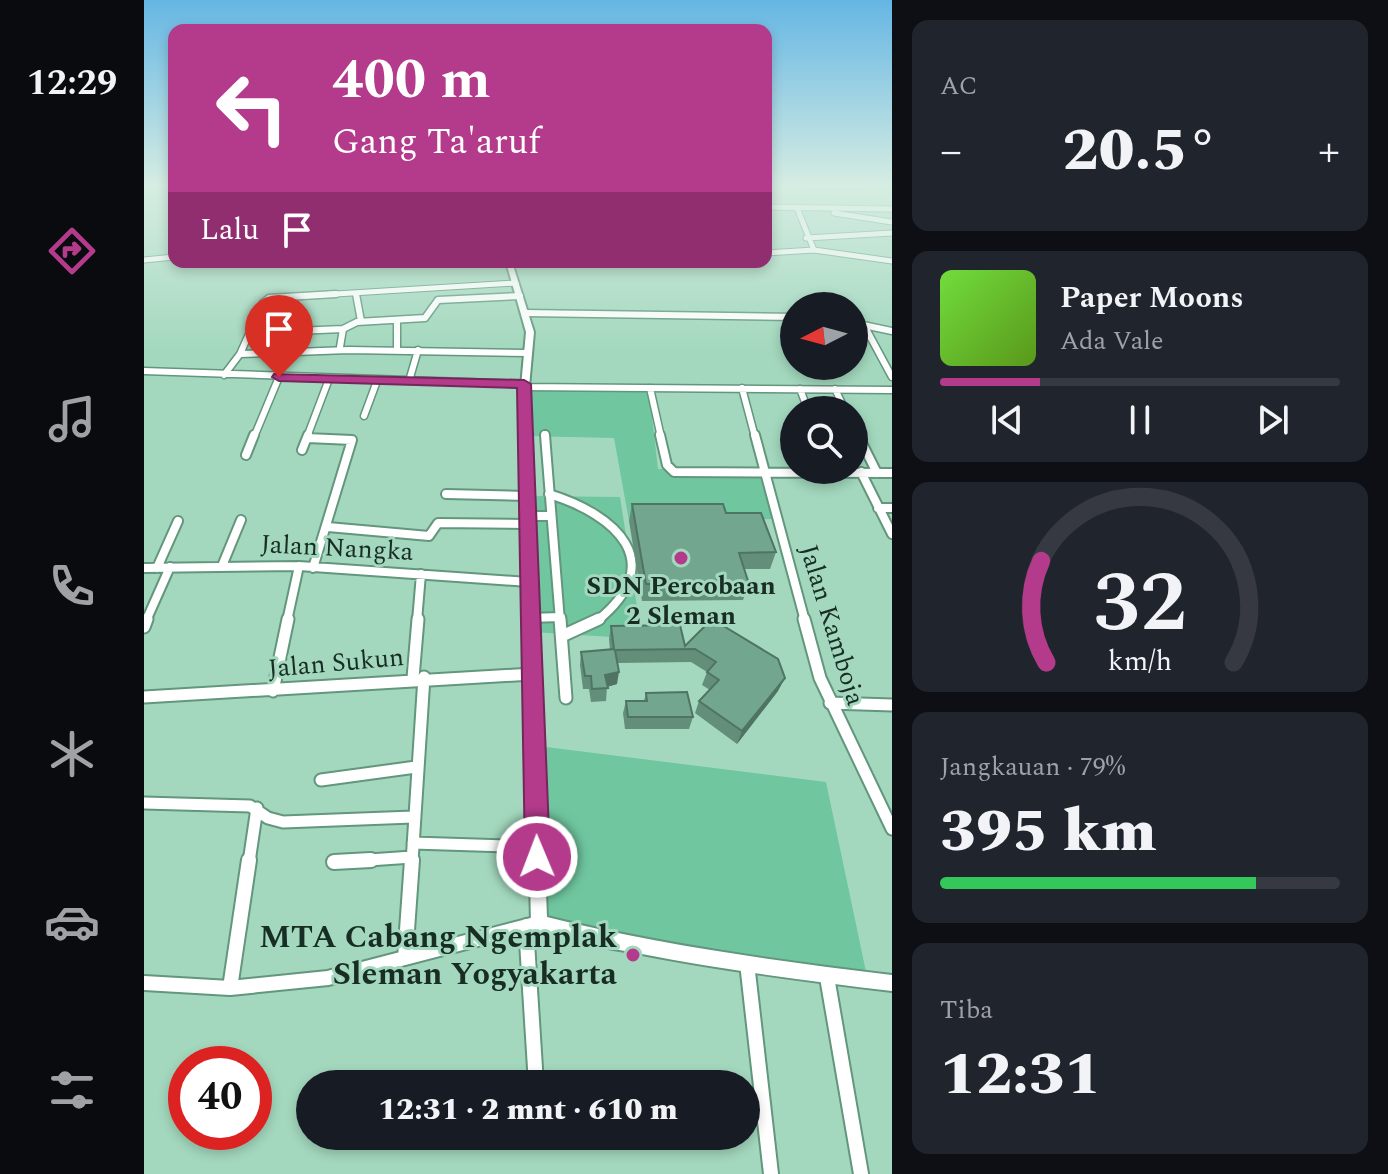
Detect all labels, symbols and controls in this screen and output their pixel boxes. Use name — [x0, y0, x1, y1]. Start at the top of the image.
text: 400 m — [332, 38, 491, 123]
text: 12:29 — [27, 56, 117, 111]
icon: left — [200, 56, 304, 160]
text: AC — [940, 66, 978, 106]
text: 20.5° — [1063, 105, 1217, 197]
text: Gang Ta'aruf — [332, 115, 541, 170]
text: − — [940, 118, 962, 185]
text: + — [1318, 118, 1340, 185]
text: Lalu — [200, 207, 259, 253]
icon: arrive — [275, 208, 319, 252]
icon: directions — [44, 223, 100, 279]
text: Paper Moons — [1060, 275, 1244, 321]
north arrow — [780, 292, 868, 380]
map controls — [780, 292, 868, 484]
pin — [245, 295, 313, 377]
icon: arrive — [257, 307, 301, 351]
text: Ada Vale — [1060, 321, 1163, 361]
icon: music — [44, 391, 100, 447]
button: search — [780, 396, 868, 484]
icon: previous — [985, 398, 1029, 442]
icon: pause — [1118, 398, 1162, 442]
icon: next — [1251, 398, 1295, 442]
street label: Jalan Nangka — [260, 524, 415, 572]
street label: Jalan Kamboja — [789, 540, 876, 711]
text: 32 — [1093, 541, 1187, 668]
marker: SDN Percobaan 2 Sleman — [672, 549, 690, 567]
icon: phone — [44, 558, 100, 614]
place label: SDN Percobaan 2 Sleman — [586, 566, 776, 636]
street label: Jalan Sukun — [266, 637, 406, 689]
text: km/h — [1108, 640, 1172, 683]
icon: climate — [44, 726, 100, 782]
text: Jangkauan · 79% — [940, 747, 1125, 787]
text: 395 km — [940, 786, 1157, 878]
position arrow — [495, 815, 579, 899]
icon: car — [44, 894, 100, 950]
place label: MTA Cabang Ngemplak Sleman Yogyakarta — [259, 913, 618, 999]
marker: MTA Cabang Ngemplak Sleman Yogyakarta — [624, 946, 642, 964]
text: Tiba — [940, 990, 993, 1030]
text: 12:31 — [940, 1029, 1101, 1121]
speed limit sign: 40 — [168, 1046, 272, 1150]
icon: filters — [44, 1062, 100, 1118]
text: 12:31 · 2 mnt · 610 m — [378, 1087, 678, 1133]

